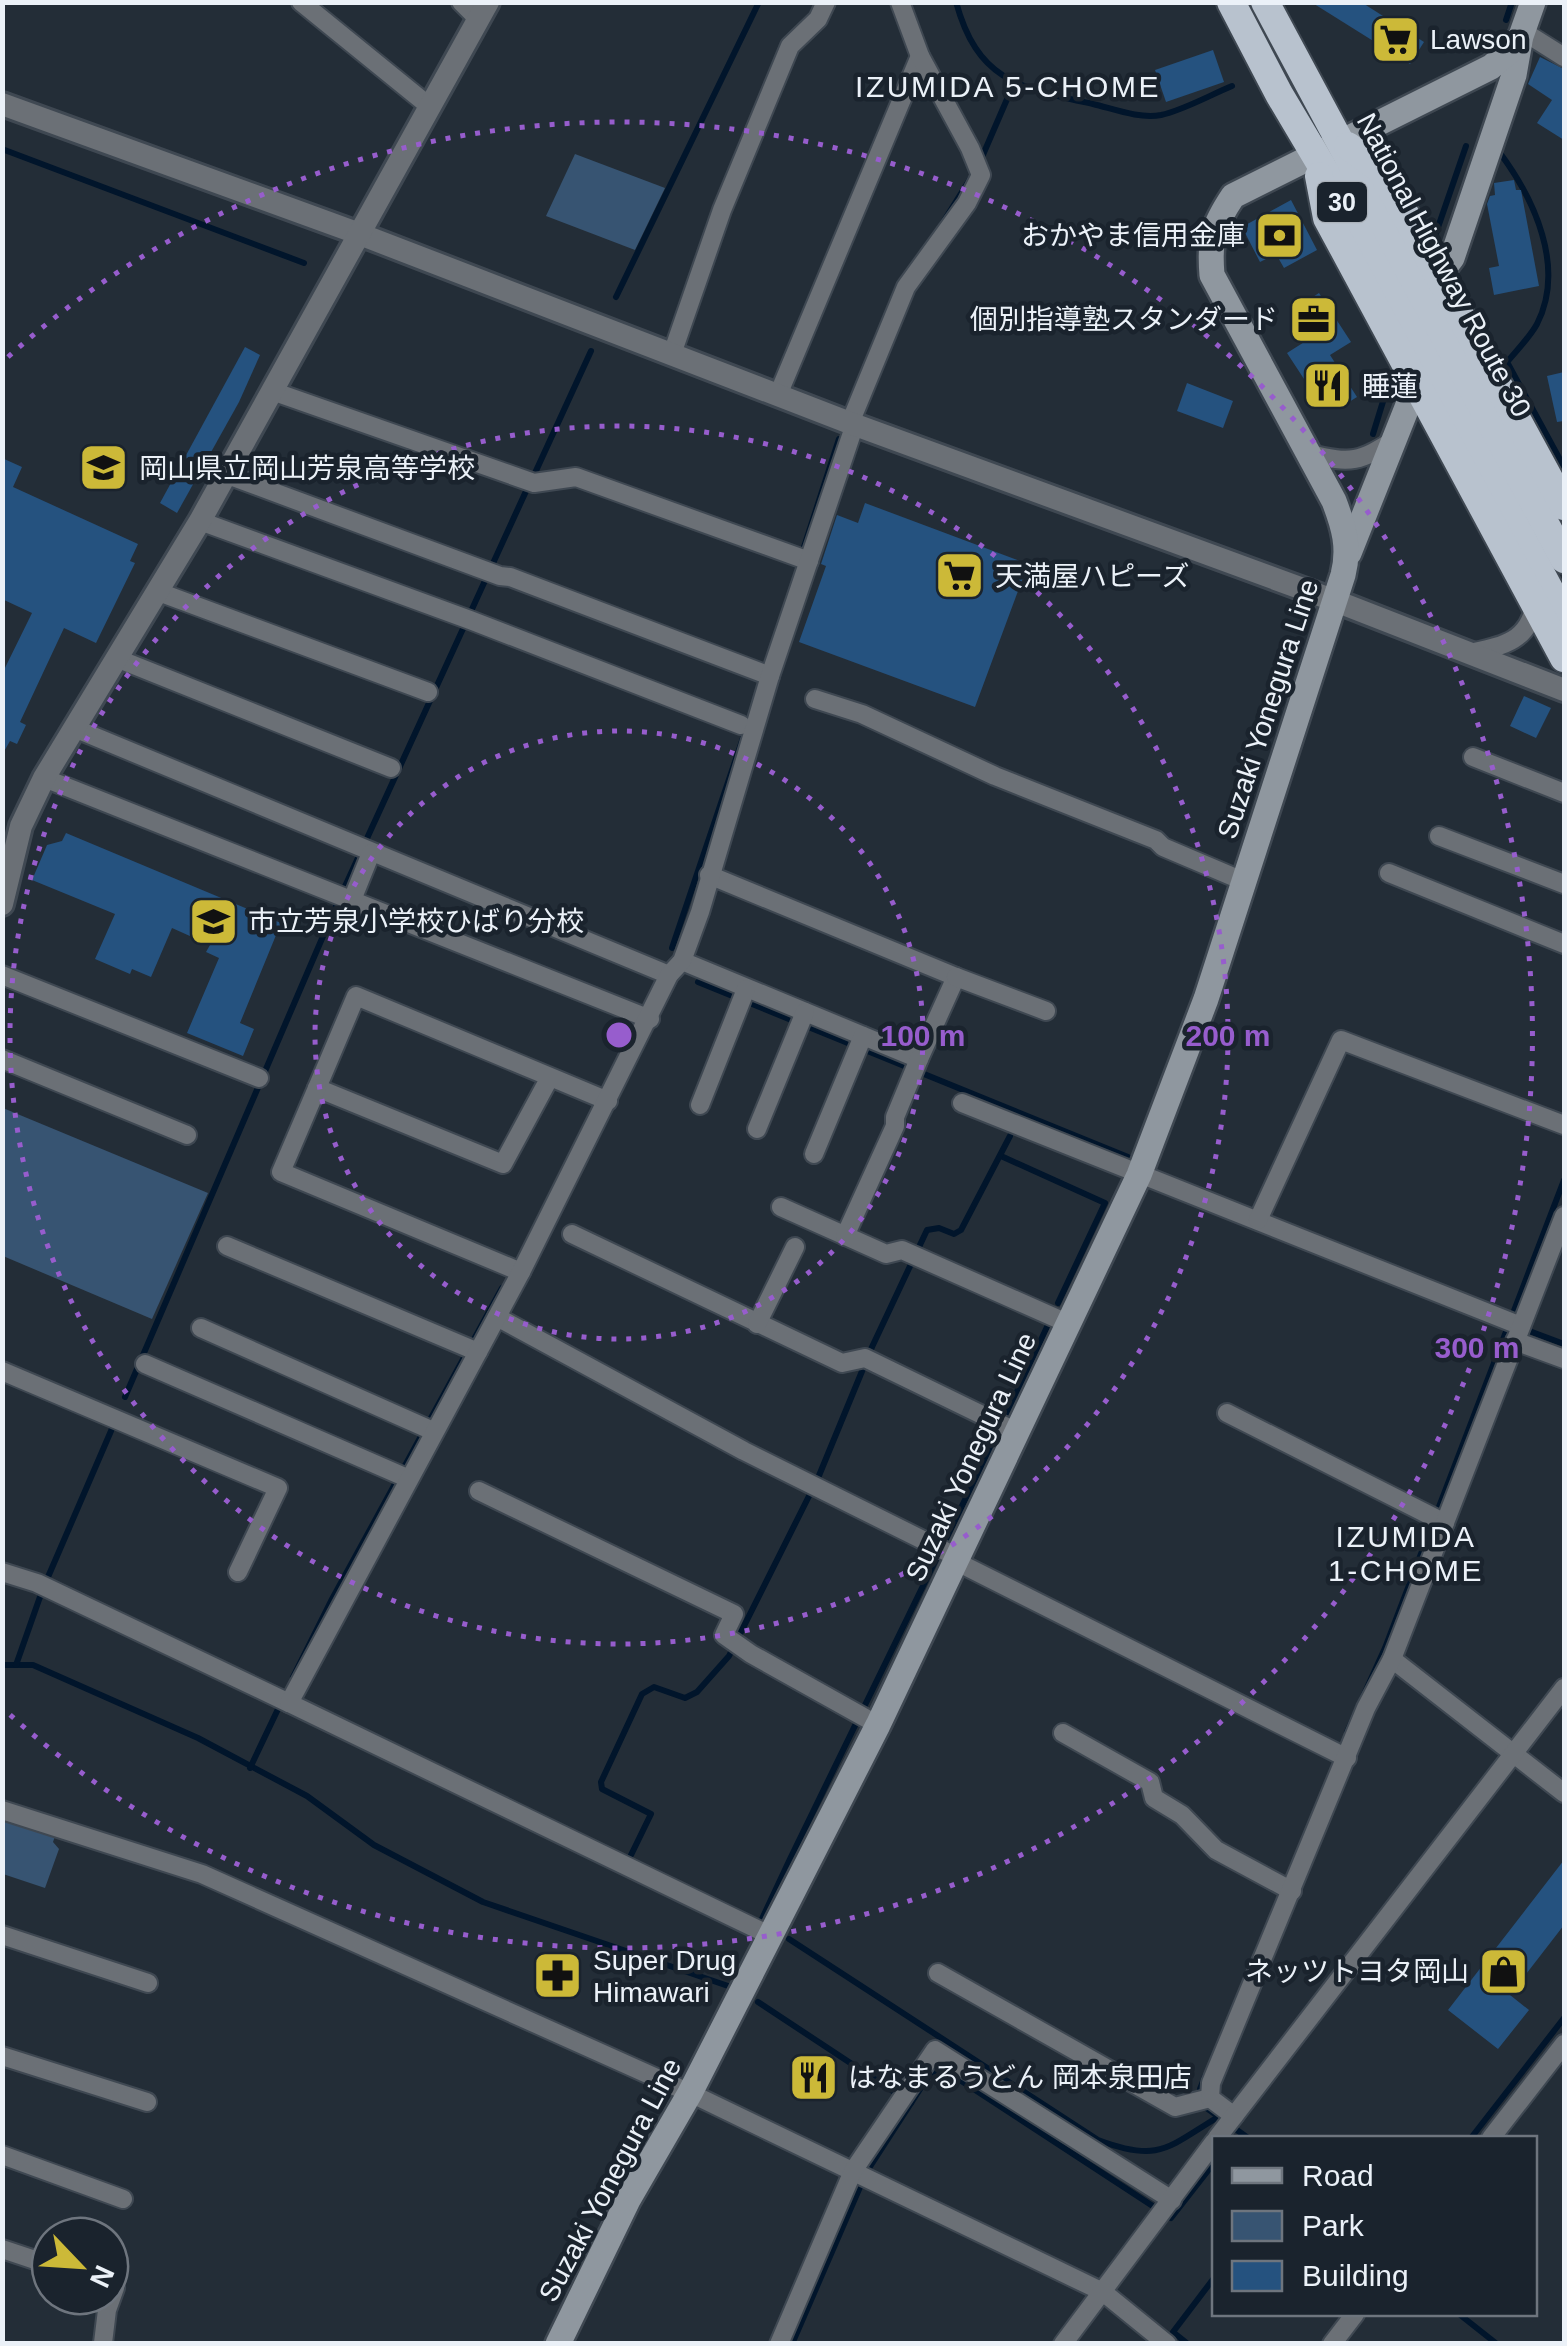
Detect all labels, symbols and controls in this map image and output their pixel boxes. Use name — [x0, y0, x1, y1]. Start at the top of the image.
supermarket icon: Lawson — [1369, 13, 1421, 65]
place label: Lawson — [1430, 24, 1527, 55]
district label: IZUMIDA 5-CHOME — [855, 70, 1161, 103]
street label: National Highway Route 30 — [1351, 108, 1537, 422]
road number: 30 — [1317, 182, 1367, 222]
bank icon: おかやま信用金庫 — [1254, 209, 1306, 261]
place label: おかやま信用金庫 — [1021, 220, 1245, 251]
office icon: 個別指導塾スタンダード — [1287, 293, 1339, 345]
place label: 個別指導塾スタンダード — [970, 304, 1278, 335]
restaurant icon: 睡蓮 — [1301, 360, 1353, 412]
place label: 睡蓮 — [1362, 371, 1418, 402]
school or university icon: 岡山県立岡山芳泉高等学校 — [78, 442, 130, 494]
place label: 岡山県立岡山芳泉高等学校 — [139, 453, 475, 484]
supermarket icon: 天満屋ハピーズ — [934, 550, 986, 602]
place label: 天満屋ハピーズ — [995, 561, 1190, 592]
street label: Suzaki Yonegura Line — [1211, 575, 1325, 843]
school or university icon: 市立芳泉小学校ひばり分校 — [187, 895, 239, 947]
place label: 市立芳泉小学校ひばり分校 — [248, 906, 584, 937]
centre of rings — [601, 1017, 637, 1053]
text: 100 m — [880, 1019, 966, 1052]
text: 200 m — [1185, 1019, 1271, 1052]
street label: Suzaki Yonegura Line — [900, 1328, 1042, 1586]
text: 300 m — [1434, 1331, 1520, 1364]
district label: IZUMIDA 1-CHOME — [1328, 1520, 1484, 1587]
place label: Super Drug Himawari — [593, 1945, 736, 2008]
shop icon: ネッツトヨタ岡山 — [1478, 1945, 1530, 1997]
pharmacy icon: Super Drug Himawari — [532, 1950, 584, 2002]
place label: ネッツトヨタ岡山 — [1245, 1956, 1469, 1987]
restaurant icon: はなまるうどん 岡本泉田店 — [787, 2051, 839, 2103]
street label: Suzaki Yonegura Line — [533, 2053, 687, 2307]
place label: はなまるうどん 岡本泉田店 — [848, 2062, 1192, 2093]
legend — [1212, 2136, 1537, 2316]
text: Road — [1302, 2159, 1374, 2192]
text: Park — [1302, 2209, 1365, 2242]
north arrow — [30, 2216, 130, 2316]
text: Building — [1302, 2259, 1409, 2292]
text: N — [84, 2261, 121, 2292]

